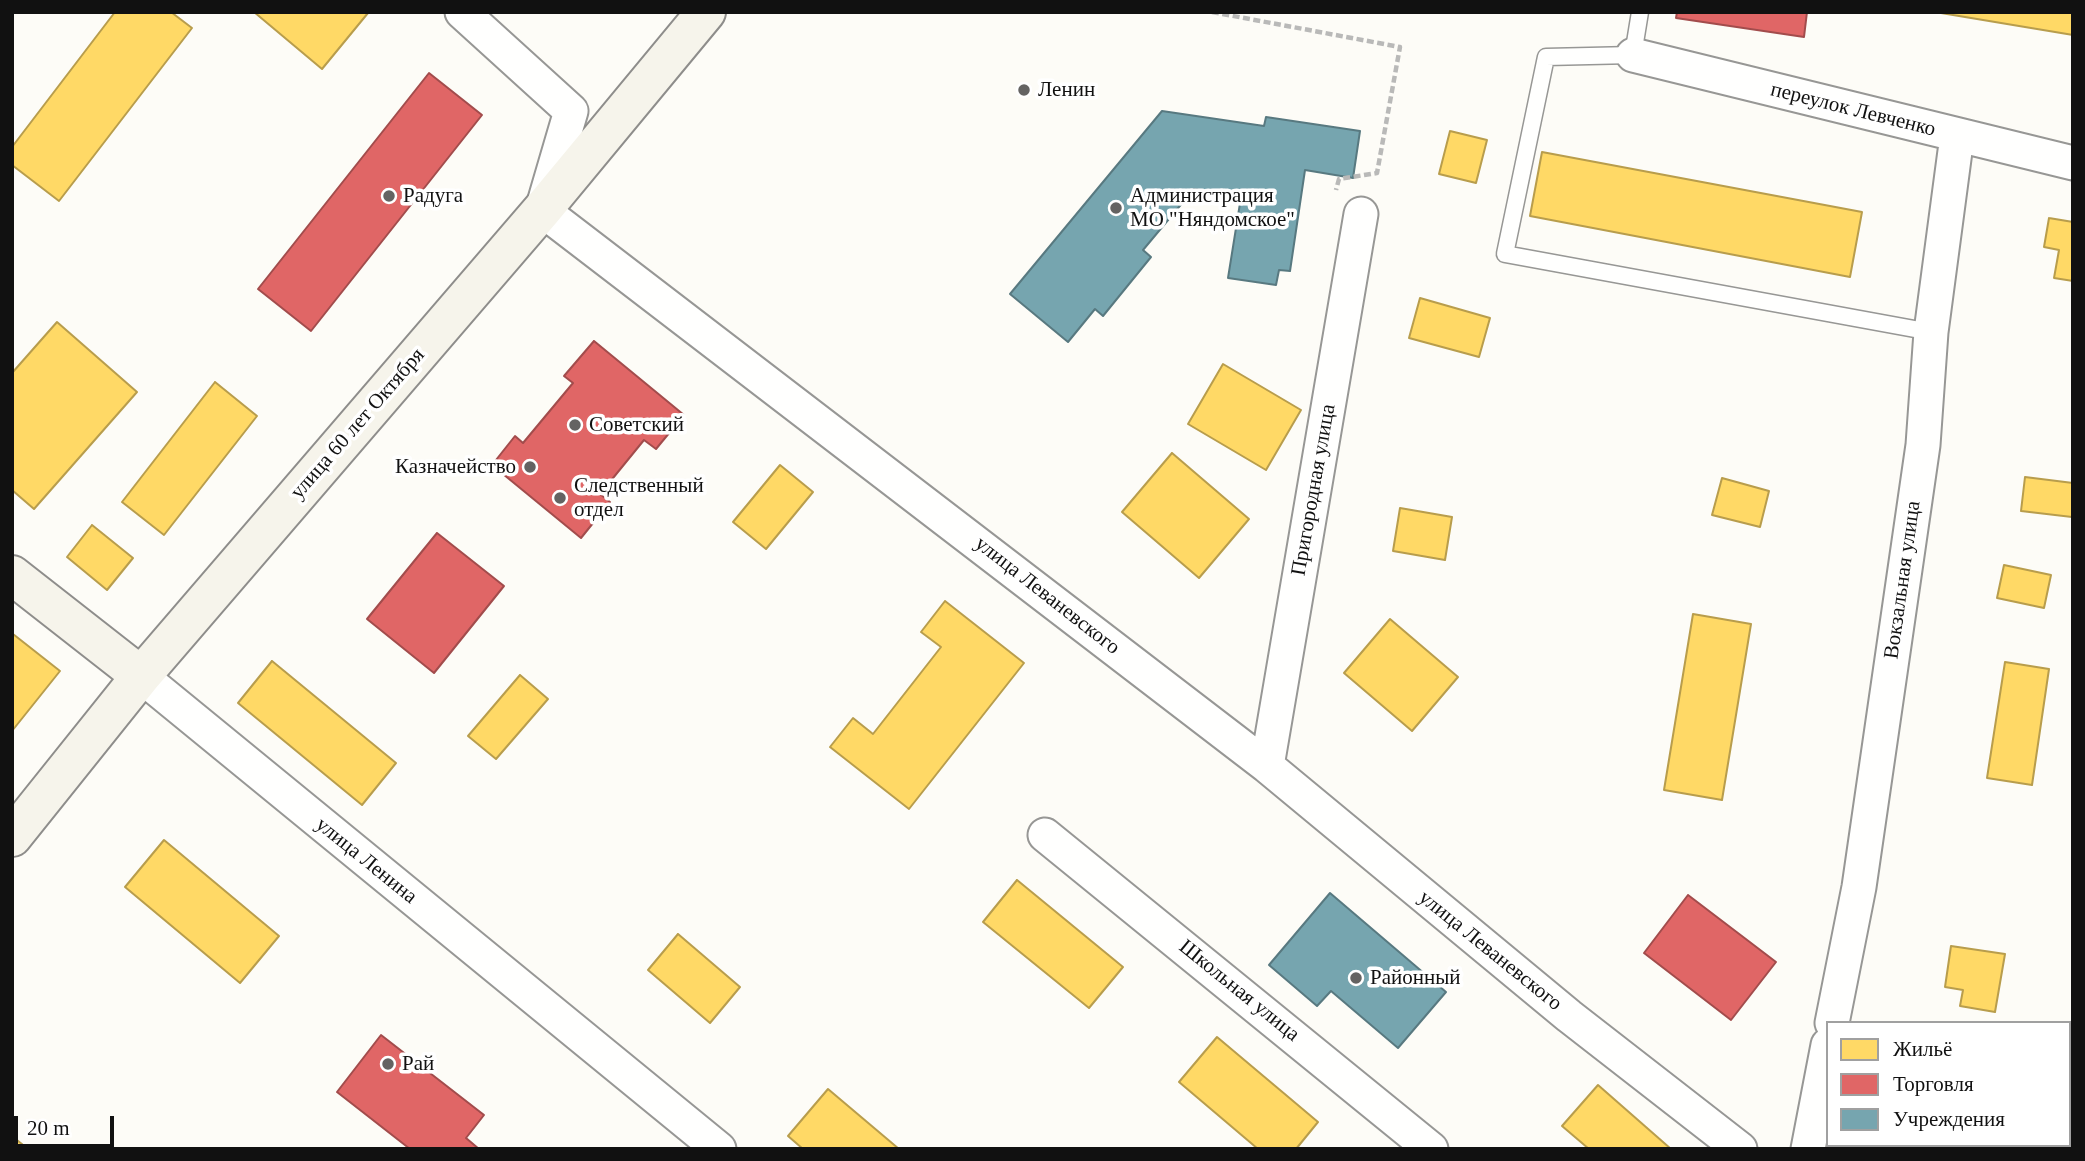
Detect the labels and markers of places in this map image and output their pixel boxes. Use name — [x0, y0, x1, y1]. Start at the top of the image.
place label: Ленин — [1038, 77, 1095, 103]
marker: Ленин — [1016, 82, 1032, 98]
place label: Радуга — [403, 183, 463, 209]
place label: Администрация МО "Няндомское" — [1130, 183, 1295, 233]
marker: Радуга — [381, 188, 397, 204]
marker: Администрация МО "Няндомское" — [1108, 200, 1124, 216]
place label: Советский — [589, 412, 684, 438]
marker: Советский — [567, 417, 583, 433]
place label: Казначейство — [395, 454, 516, 480]
marker: Казначейство — [522, 459, 538, 475]
place label: Следственный отдел — [574, 473, 704, 523]
marker: Следственный отдел — [552, 490, 568, 506]
place label: Районный — [1370, 965, 1461, 991]
marker: Районный — [1348, 970, 1364, 986]
place label: Рай — [402, 1051, 434, 1077]
marker: Рай — [380, 1056, 396, 1072]

